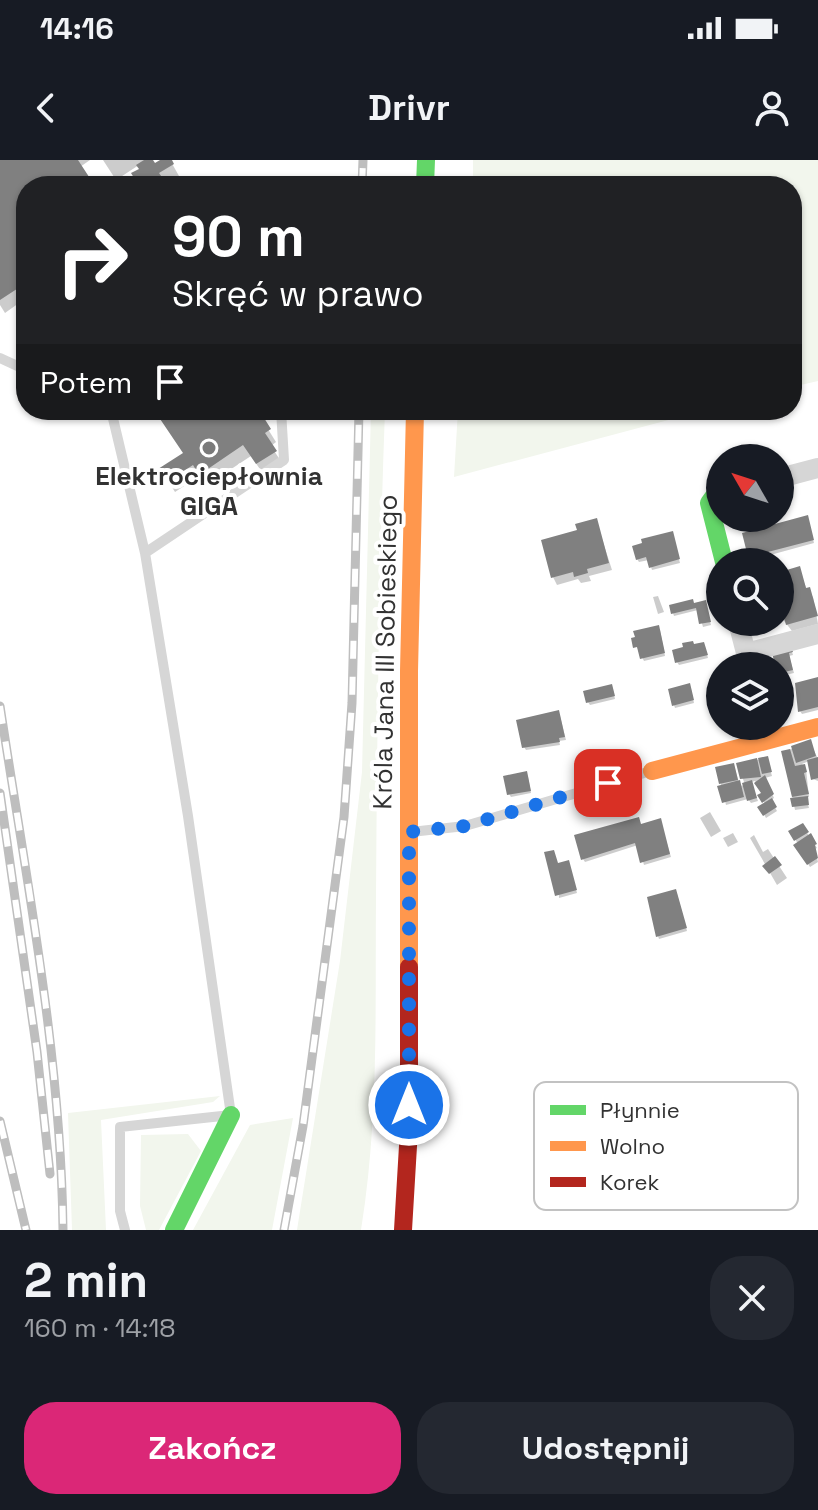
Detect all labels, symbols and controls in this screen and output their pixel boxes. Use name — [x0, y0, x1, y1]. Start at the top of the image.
text: 14:16 — [40, 9, 114, 48]
text: Drivr — [368, 85, 450, 131]
icon: back — [24, 86, 68, 130]
icon: person — [750, 86, 794, 130]
text: 90 m — [172, 201, 305, 272]
icon: right — [40, 208, 144, 312]
text: Skręć w prawo — [172, 271, 424, 317]
icon: arrive — [148, 360, 192, 404]
text: Potem — [40, 363, 132, 402]
marker: Elektrociepłownia GIGA — [200, 439, 218, 457]
north arrow — [706, 444, 794, 532]
map controls — [706, 444, 794, 740]
place label: Elektrociepłownia GIGA — [95, 459, 323, 523]
street label: Króla Jana III Sobieskiego — [365, 494, 405, 810]
button: search — [706, 548, 794, 636]
button: layers — [706, 652, 794, 740]
pin — [574, 749, 642, 817]
icon: arrive — [586, 761, 630, 805]
position arrow — [367, 1063, 451, 1147]
legend — [534, 1082, 798, 1210]
text: Płynnie — [600, 1096, 680, 1124]
text: Wolno — [600, 1132, 665, 1160]
text: Korek — [600, 1168, 659, 1196]
text: 2 min — [24, 1250, 148, 1311]
button: close — [710, 1256, 794, 1340]
text: 160 m · 14:18 — [24, 1311, 175, 1345]
button: Zakończ — [24, 1402, 401, 1494]
button: Udostępnij — [417, 1402, 794, 1494]

